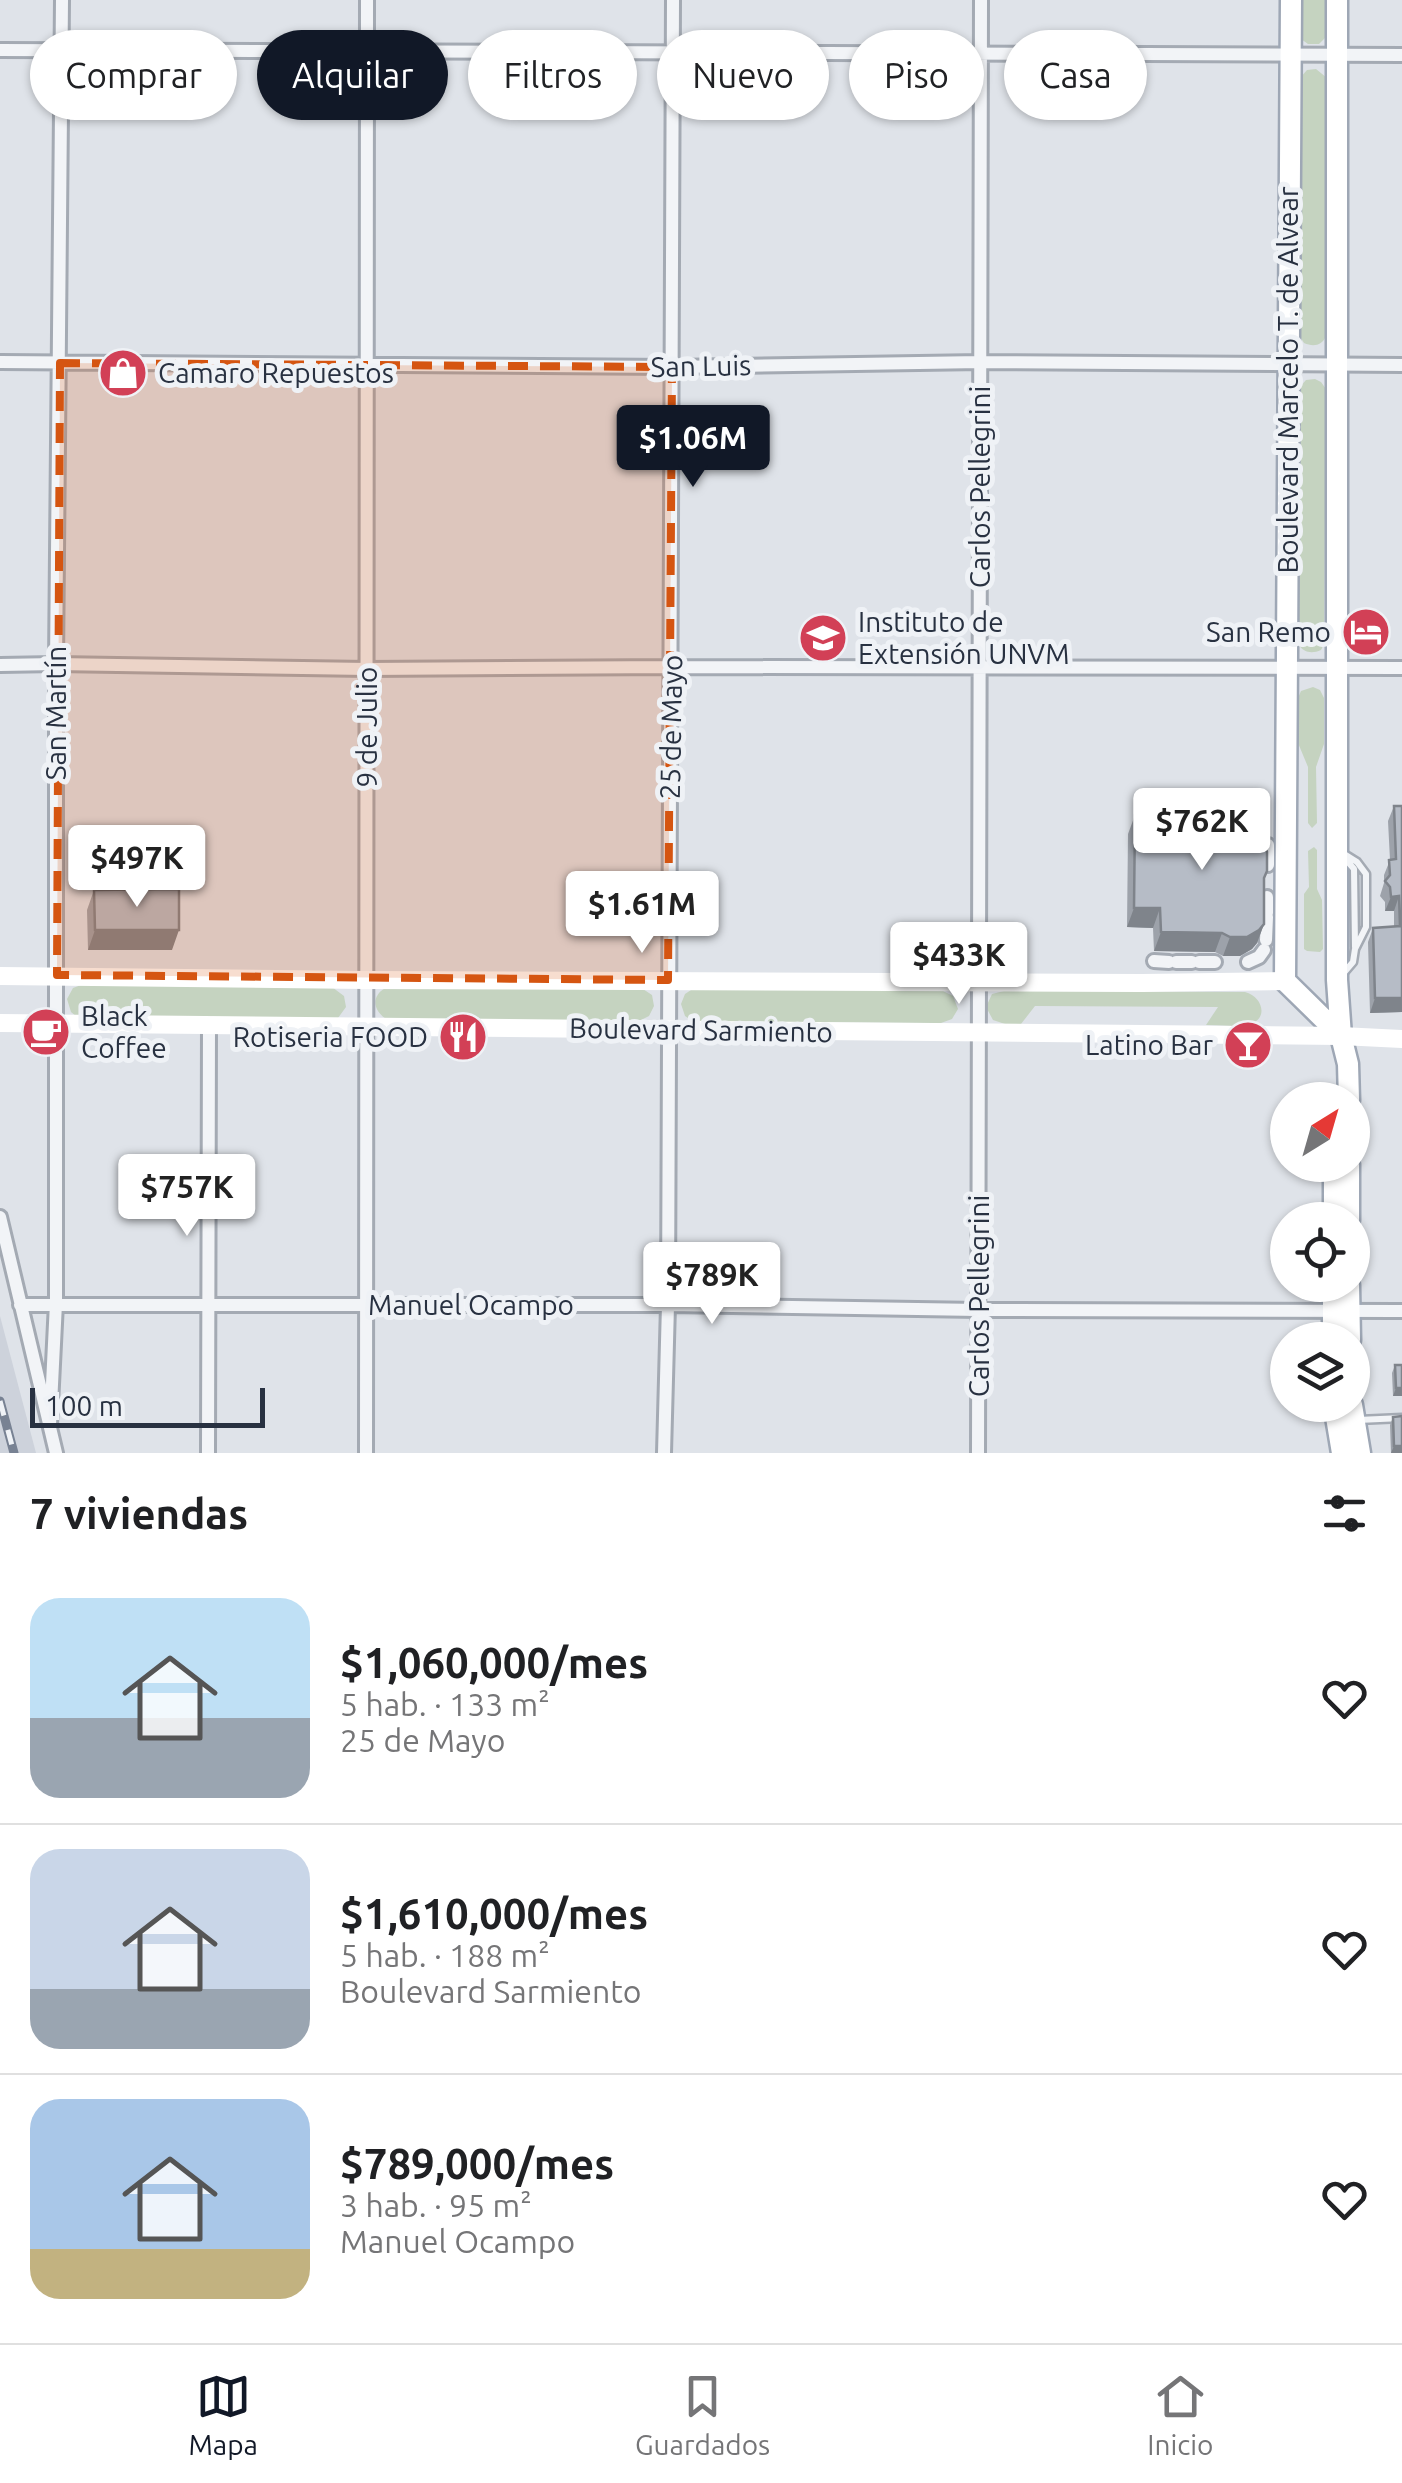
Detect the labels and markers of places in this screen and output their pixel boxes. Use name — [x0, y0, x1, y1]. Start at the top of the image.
shop icon: Camaro Repuestos — [97, 347, 149, 399]
place label: Camaro Repuestos — [158, 357, 394, 388]
pin: $1.06M — [612, 405, 774, 490]
place label: Instituto de Extensión UNVM — [858, 606, 1070, 669]
hotel icon: San Remo — [1340, 606, 1392, 658]
school or university icon: Instituto de Extensión UNVM — [797, 612, 849, 664]
place label: San Remo — [1206, 616, 1331, 647]
pin: $762K — [1132, 788, 1272, 873]
pin: $497K — [67, 825, 207, 910]
pin: $1.61M — [561, 871, 723, 956]
pin: $433K — [889, 922, 1029, 1007]
place label: Black Coffee — [81, 1000, 167, 1063]
cafe icon: Black Coffee — [20, 1006, 72, 1058]
restaurant icon: Rotiseria FOOD — [437, 1011, 489, 1063]
bar icon: Latino Bar — [1222, 1019, 1274, 1071]
place label: Rotiseria FOOD — [233, 1021, 428, 1052]
place label: Latino Bar — [1085, 1029, 1213, 1060]
pin: $757K — [117, 1154, 257, 1239]
pin: $789K — [642, 1242, 782, 1327]

